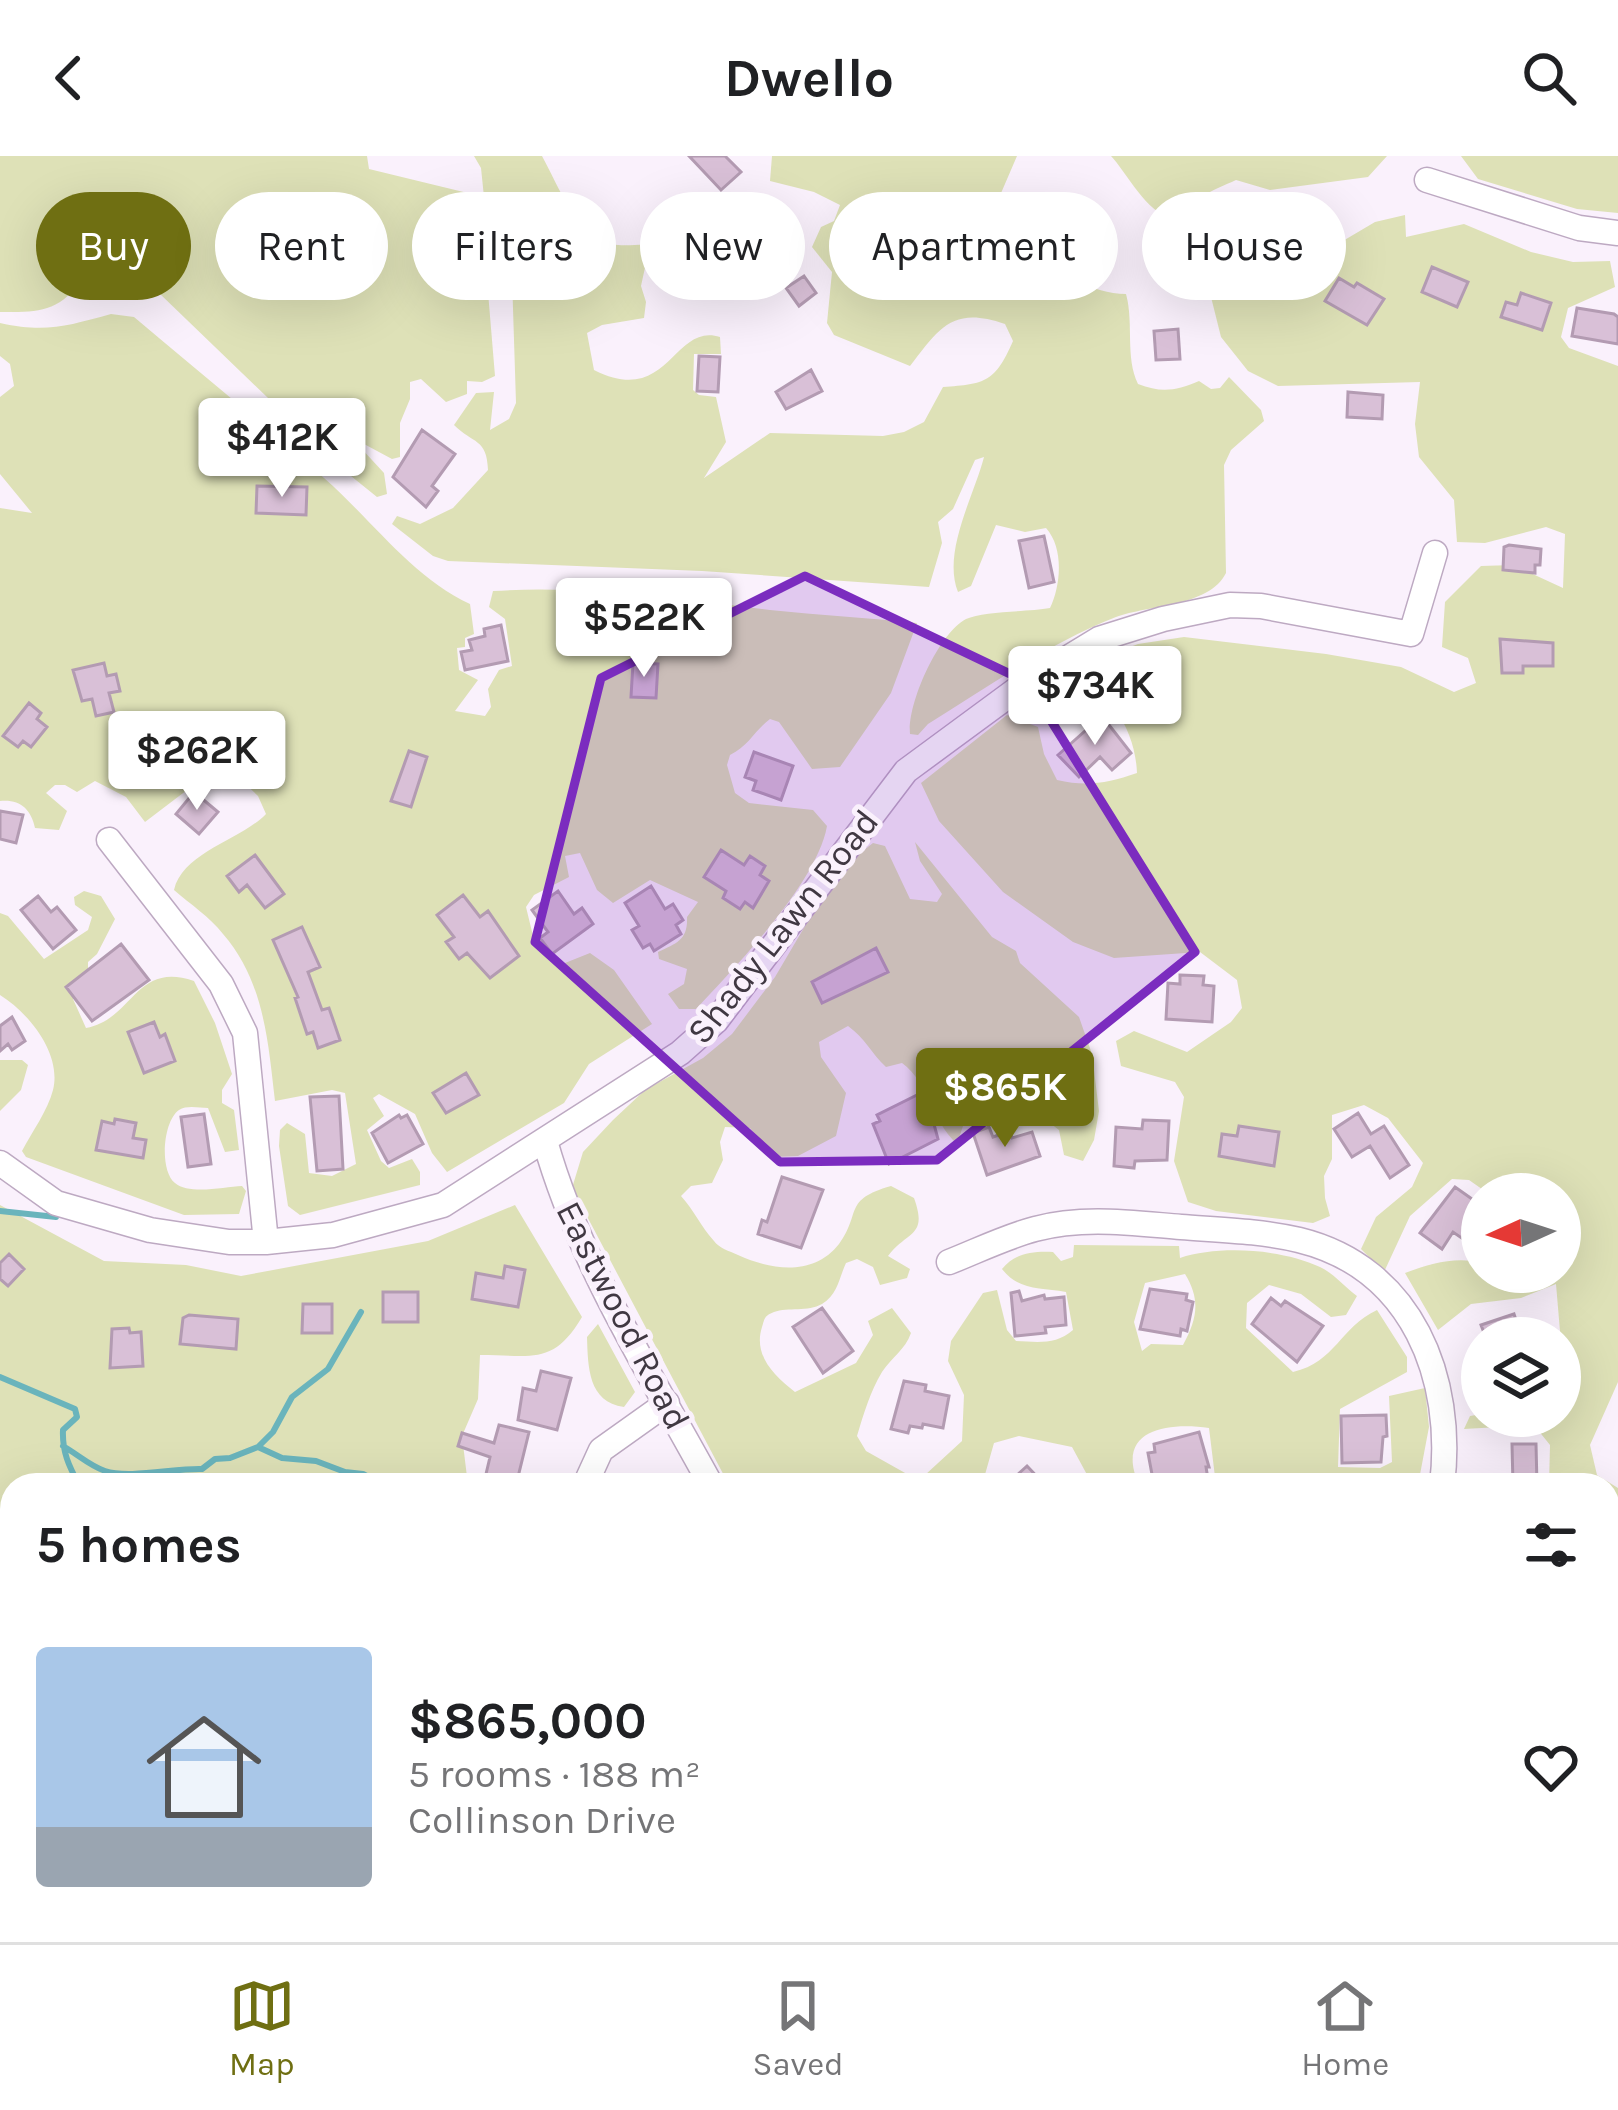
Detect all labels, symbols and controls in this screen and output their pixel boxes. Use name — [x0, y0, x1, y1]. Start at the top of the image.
icon: back — [36, 45, 102, 111]
icon: search — [1516, 45, 1582, 111]
text: Dwello — [724, 46, 894, 110]
chip: Buy — [36, 192, 191, 300]
chip: Rent — [215, 192, 388, 300]
chip: Filters — [412, 192, 616, 300]
chip: New — [640, 192, 805, 300]
chip: Apartment — [829, 192, 1118, 300]
chip: House — [1142, 192, 1346, 300]
pin: $412K — [198, 398, 366, 500]
text: $412K — [225, 414, 339, 460]
pin: $522K — [560, 578, 728, 680]
text: $522K — [583, 594, 705, 640]
pin: $734K — [1011, 646, 1179, 748]
text: $734K — [1035, 662, 1155, 708]
pin: $262K — [113, 711, 281, 813]
text: $262K — [135, 727, 259, 773]
street label: Shady Lawn Road — [678, 801, 887, 1052]
pin: $865K — [921, 1048, 1089, 1150]
text: $865K — [943, 1064, 1067, 1110]
north arrow — [1461, 1173, 1581, 1293]
map controls — [1461, 1173, 1581, 1437]
street label: Eastwood Road — [547, 1194, 699, 1437]
button: layers — [1461, 1317, 1581, 1437]
icon: filters — [1518, 1512, 1584, 1578]
text: 5 homes — [36, 1515, 242, 1575]
text: $865,000 — [408, 1691, 646, 1751]
icon: home — [132, 1695, 276, 1839]
icon: heart — [1518, 1734, 1584, 1800]
text: 5 rooms · 188 m² — [408, 1751, 701, 1797]
text: Collinson Drive — [408, 1797, 676, 1843]
tab: Map — [229, 1973, 295, 2083]
tab: Saved — [752, 1973, 844, 2083]
tab: Home — [1301, 1973, 1389, 2083]

